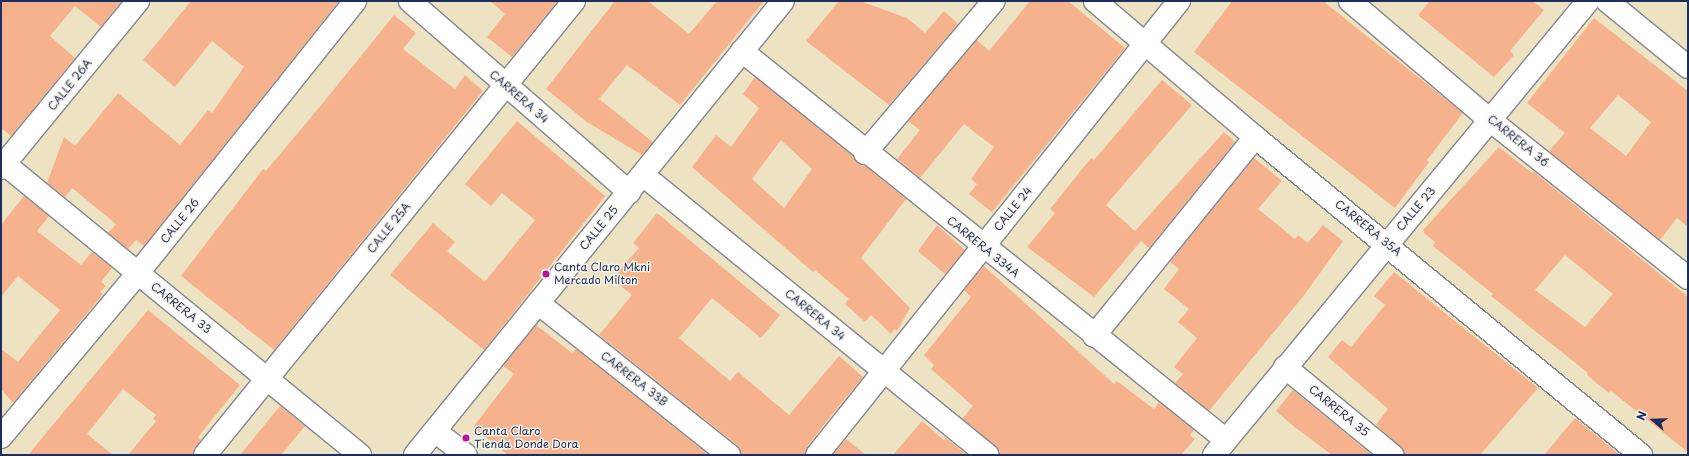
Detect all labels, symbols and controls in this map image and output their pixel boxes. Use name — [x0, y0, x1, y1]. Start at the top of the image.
street label: CALLE 26A — [45, 56, 95, 114]
street label: CARRERA 34 — [487, 68, 551, 126]
street label: CARRERA 36 — [1485, 113, 1551, 169]
street label: CALLE 24 — [991, 184, 1035, 234]
street label: CALLE 23 — [1393, 184, 1439, 234]
street label: CALLE 26 — [158, 196, 202, 246]
street label: CARRERA 35A — [1332, 197, 1404, 259]
street label: CALLE 25A — [364, 199, 414, 257]
street label: CALLE 25 — [577, 203, 621, 253]
street label: CARRERA 334A — [944, 214, 1022, 280]
place label: Canta Claro Mkni Mercado Milton — [554, 261, 650, 287]
marker: Canta Claro Mkni Mercado Milton — [541, 269, 551, 279]
street label: CARRERA 33 — [148, 280, 214, 336]
street label: CARRERA 34 — [782, 287, 848, 343]
street label: CARRERA 33B — [598, 349, 670, 409]
street label: CARRERA 35 — [1307, 383, 1371, 439]
north arrow — [1633, 400, 1673, 440]
text: N — [1632, 409, 1651, 423]
place label: Canta Claro Tienda Donde Dora — [474, 425, 578, 451]
marker: Canta Claro Tienda Donde Dora — [461, 433, 471, 443]

